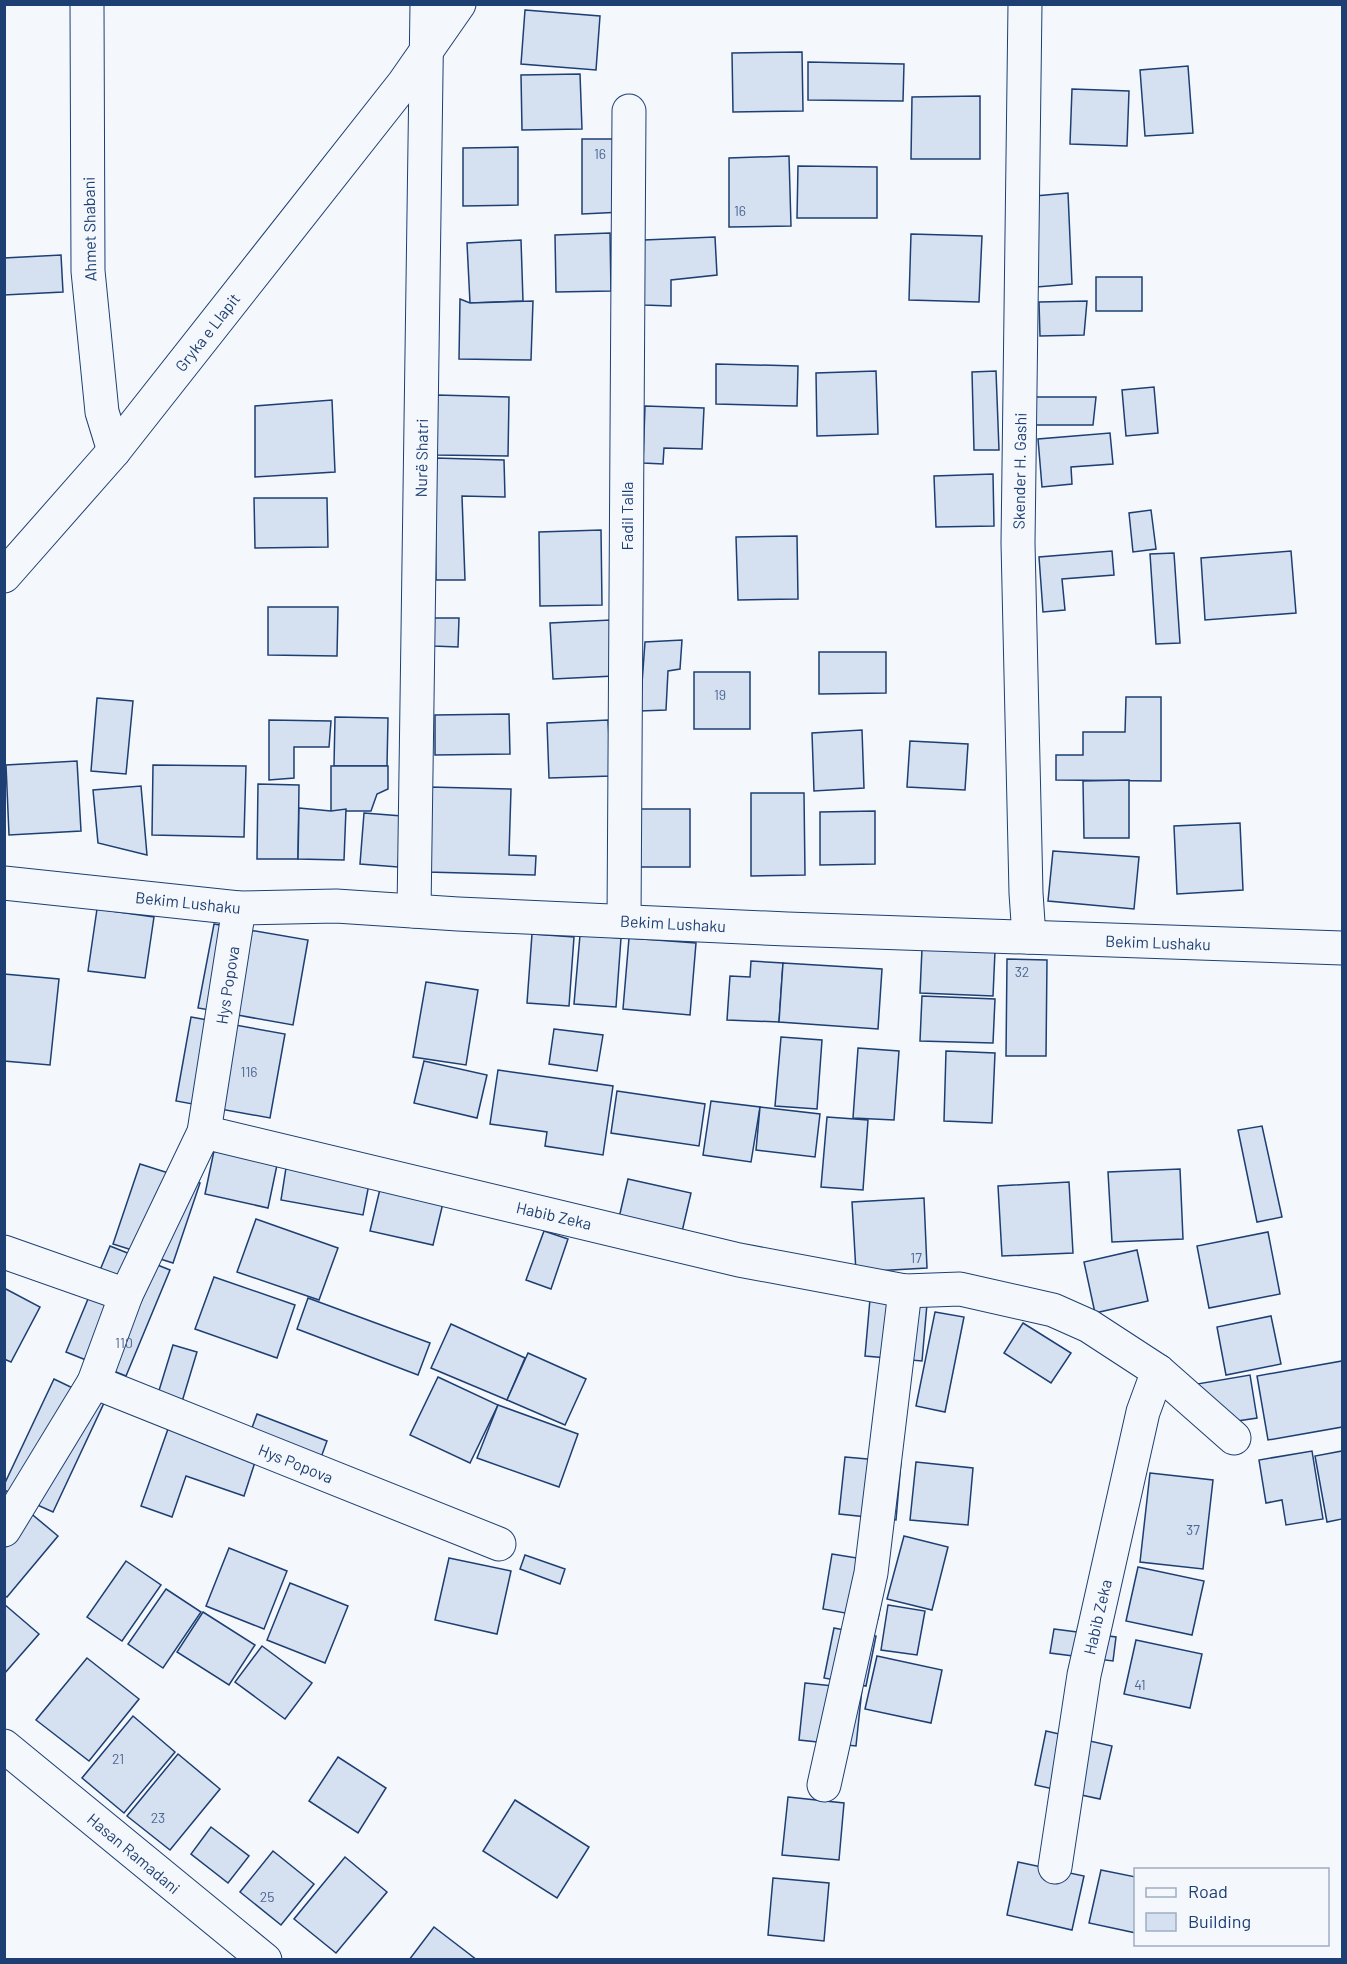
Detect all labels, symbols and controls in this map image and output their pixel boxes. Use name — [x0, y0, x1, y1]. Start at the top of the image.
house number: 16 — [594, 145, 606, 162]
street label: Ahmet Shabani — [79, 177, 99, 281]
house number: 16 — [734, 202, 746, 219]
street label: Gryka e Llapit — [171, 289, 243, 375]
street label: Skender H. Gashi — [1008, 412, 1030, 530]
street label: Nurë Shatri — [411, 418, 431, 498]
street label: Fadil Talla — [617, 481, 636, 551]
house number: 19 — [714, 686, 726, 703]
street label: Bekim Lushaku — [134, 887, 242, 917]
street label: Bekim Lushaku — [620, 911, 726, 935]
street label: Bekim Lushaku — [1105, 931, 1211, 953]
street label: Hys Popova — [211, 945, 243, 1025]
house number: 32 — [1015, 963, 1029, 980]
house number: 116 — [240, 1063, 258, 1080]
street label: Habib Zeka — [514, 1197, 594, 1233]
house number: 17 — [910, 1249, 922, 1266]
house number: 110 — [115, 1334, 133, 1351]
street label: Hys Popova — [256, 1439, 336, 1487]
house number: 37 — [1186, 1521, 1200, 1538]
street label: Habib Zeka — [1079, 1577, 1115, 1657]
house number: 41 — [1134, 1676, 1146, 1693]
house number: 21 — [112, 1750, 124, 1767]
street label: Hasan Ramadani — [84, 1809, 184, 1897]
house number: 23 — [151, 1809, 165, 1826]
legend — [1134, 1868, 1329, 1946]
text: Road — [1188, 1880, 1228, 1902]
house number: 25 — [260, 1888, 274, 1905]
text: Building — [1188, 1910, 1251, 1932]

